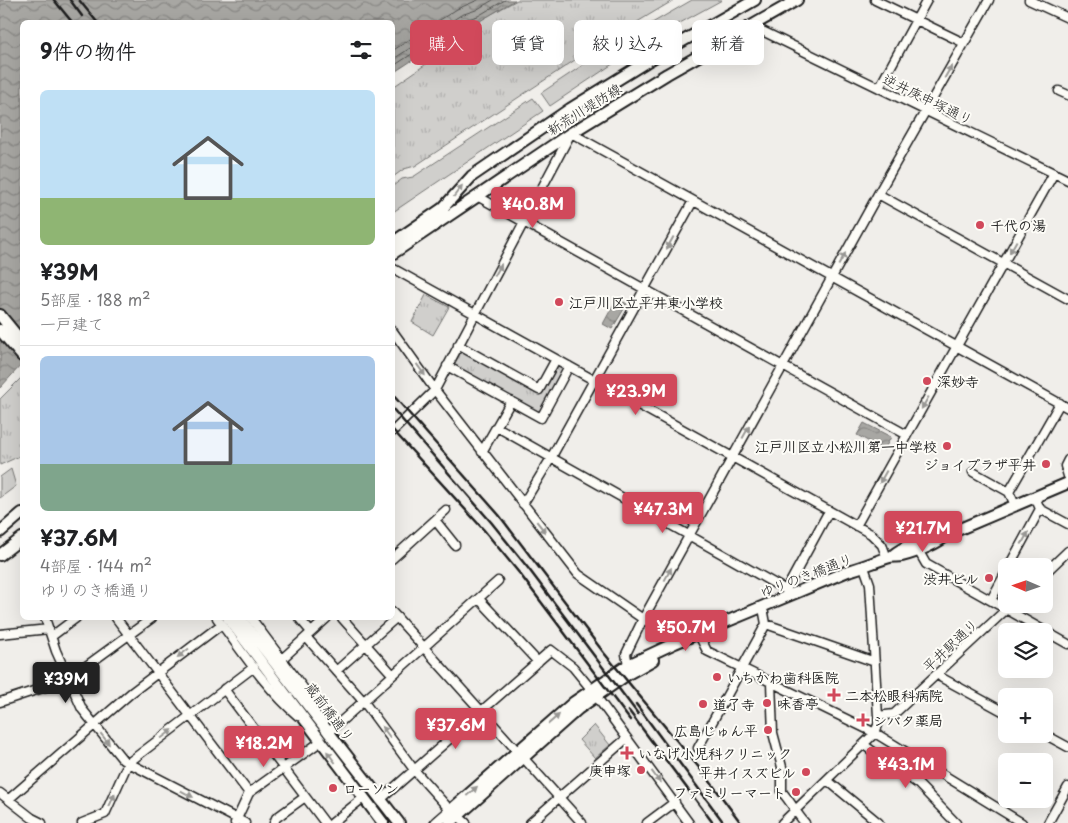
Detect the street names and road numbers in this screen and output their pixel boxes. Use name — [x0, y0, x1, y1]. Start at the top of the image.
street label: 逆井庚申塚通り — [879, 68, 977, 130]
street label: 新荒川堤防線 — [543, 78, 625, 140]
street label: ゆりのき橋通り — [756, 548, 856, 602]
street label: 平井駅通り — [917, 613, 983, 677]
street label: 蔵前橋通り — [301, 678, 359, 746]

